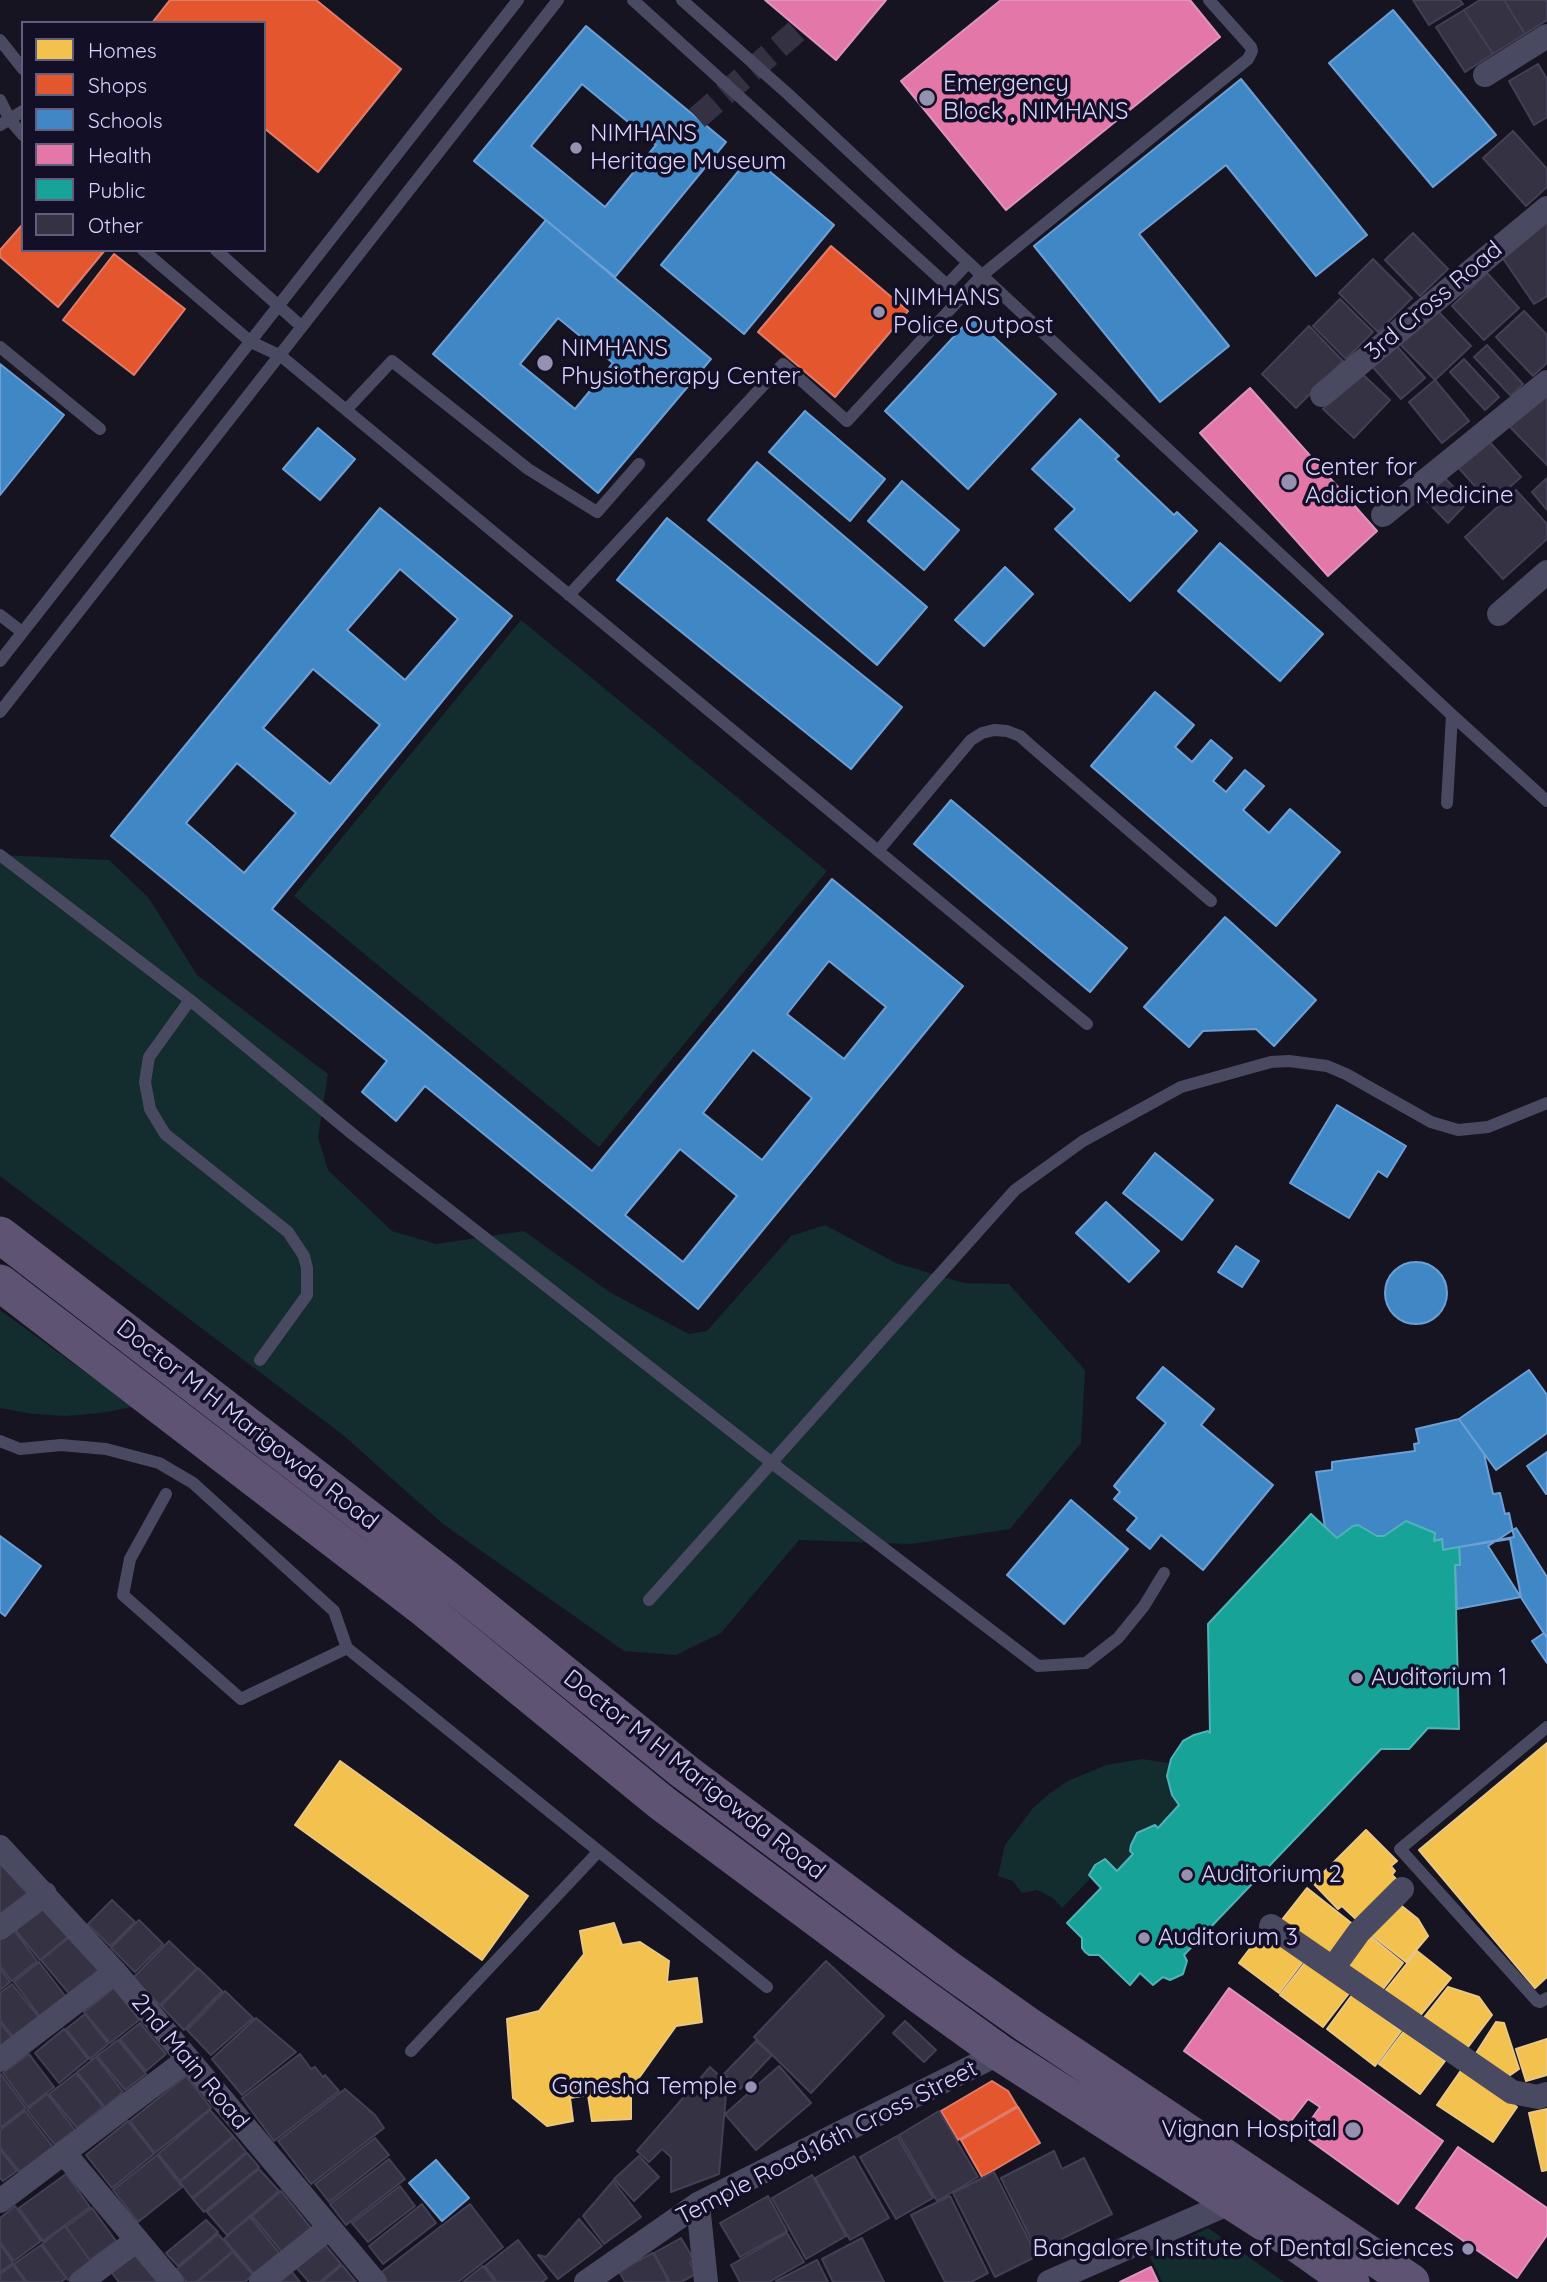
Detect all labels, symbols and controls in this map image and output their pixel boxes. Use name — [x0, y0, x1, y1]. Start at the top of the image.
legend — [21, 21, 266, 252]
text: Homes — [88, 37, 157, 63]
place label: Emergency Block , NIMHANS — [943, 70, 1128, 126]
text: Shops — [88, 72, 147, 98]
marker: Emergency Block , NIMHANS — [917, 88, 937, 108]
text: Schools — [88, 107, 163, 133]
place label: NIMHANS Heritage Museum — [590, 120, 786, 176]
marker: NIMHANS Heritage Museum — [568, 140, 584, 156]
text: Health — [88, 142, 152, 168]
text: Public — [88, 177, 145, 203]
text: Other — [88, 212, 143, 238]
street label: 3rd Cross Road — [1360, 235, 1508, 367]
place label: NIMHANS Police Outpost — [893, 284, 1053, 340]
marker: NIMHANS Police Outpost — [871, 304, 887, 320]
place label: NIMHANS Physiotherapy Center — [561, 335, 801, 391]
marker: NIMHANS Physiotherapy Center — [535, 353, 555, 373]
place label: Center for Addiction Medicine — [1305, 454, 1513, 510]
marker: Center for Addiction Medicine — [1279, 472, 1299, 492]
street label: Doctor M H Marigowda Road — [111, 1314, 383, 1536]
street label: Doctor M H Marigowda Road — [558, 1664, 830, 1886]
place label: Auditorium 1 — [1371, 1664, 1507, 1692]
marker: Auditorium 1 — [1349, 1670, 1365, 1686]
place label: Auditorium 2 — [1201, 1861, 1342, 1889]
marker: Auditorium 2 — [1179, 1867, 1195, 1883]
place label: Auditorium 3 — [1158, 1924, 1298, 1952]
marker: Auditorium 3 — [1136, 1930, 1152, 1946]
street label: 2nd Main Road — [125, 1988, 255, 2136]
street label: Temple Road,16th Cross Street — [672, 2054, 982, 2232]
place label: Ganesha Temple — [552, 2073, 737, 2101]
marker: Ganesha Temple — [743, 2079, 759, 2095]
place label: Vignan Hospital — [1161, 2116, 1337, 2144]
marker: Vignan Hospital — [1343, 2120, 1363, 2140]
place label: Bangalore Institute of Dental Sciences — [1033, 2235, 1454, 2263]
marker: Bangalore Institute of Dental Sciences — [1460, 2241, 1476, 2257]

